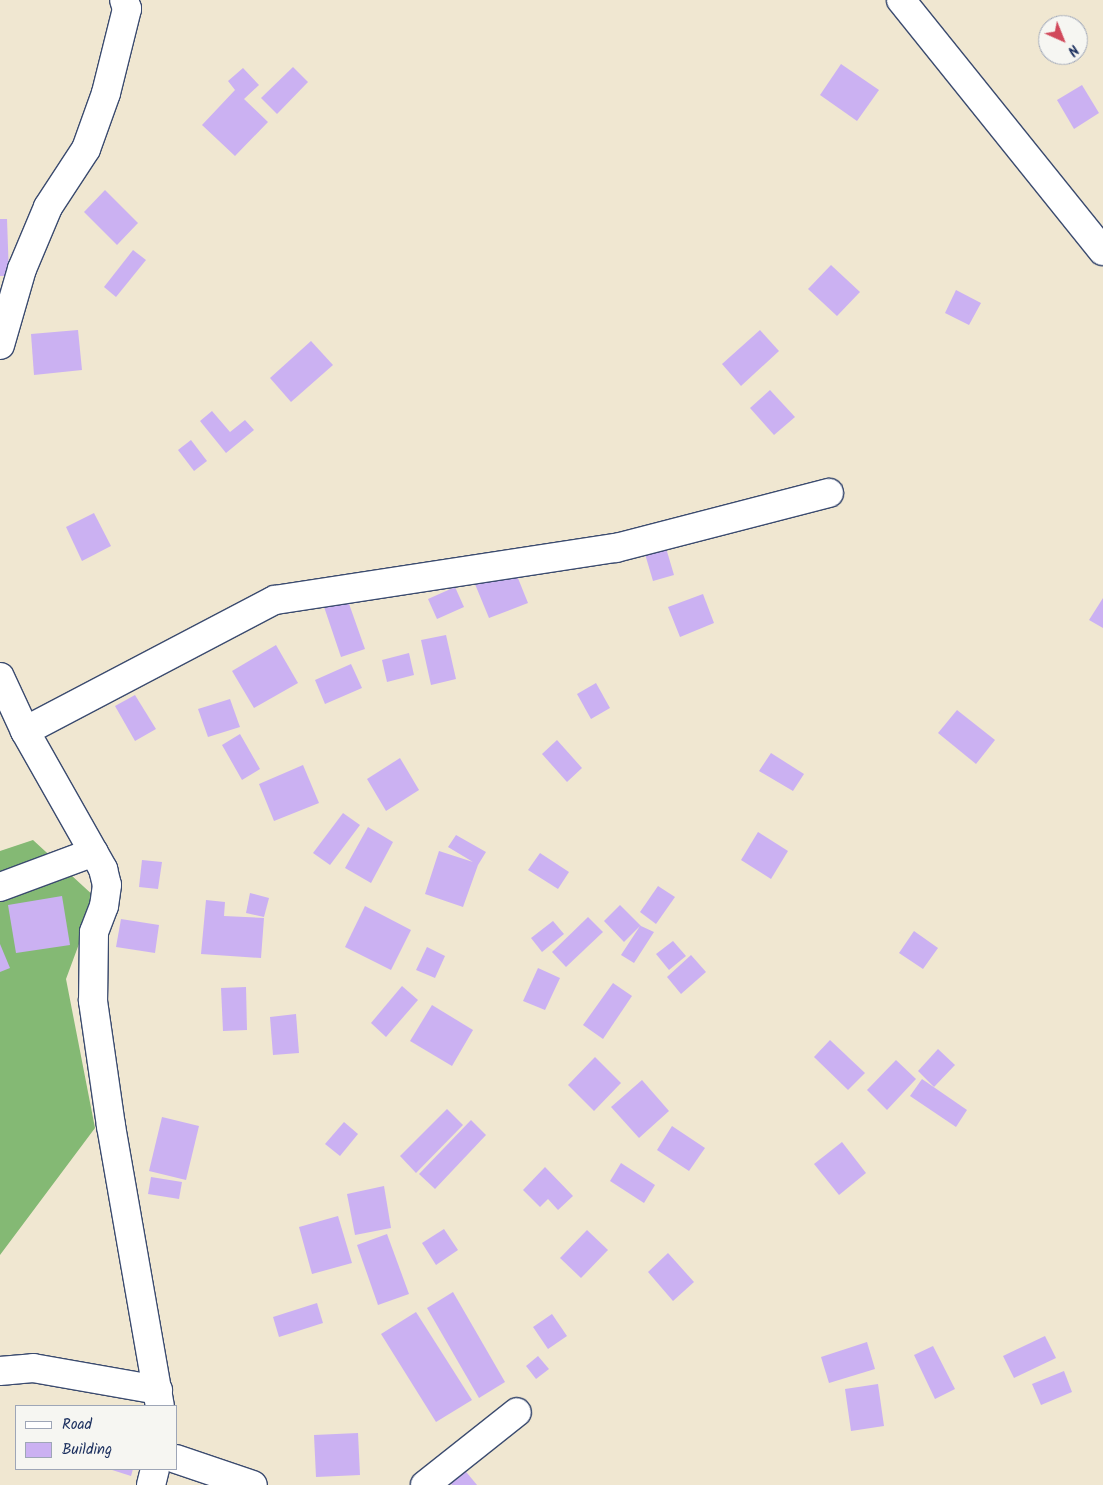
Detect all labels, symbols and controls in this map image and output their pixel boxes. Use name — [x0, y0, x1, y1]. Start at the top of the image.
north arrow — [1038, 15, 1088, 65]
text: N — [1062, 39, 1084, 61]
legend — [15, 1405, 178, 1470]
text: Road — [62, 1413, 92, 1437]
text: Building — [62, 1438, 112, 1462]

